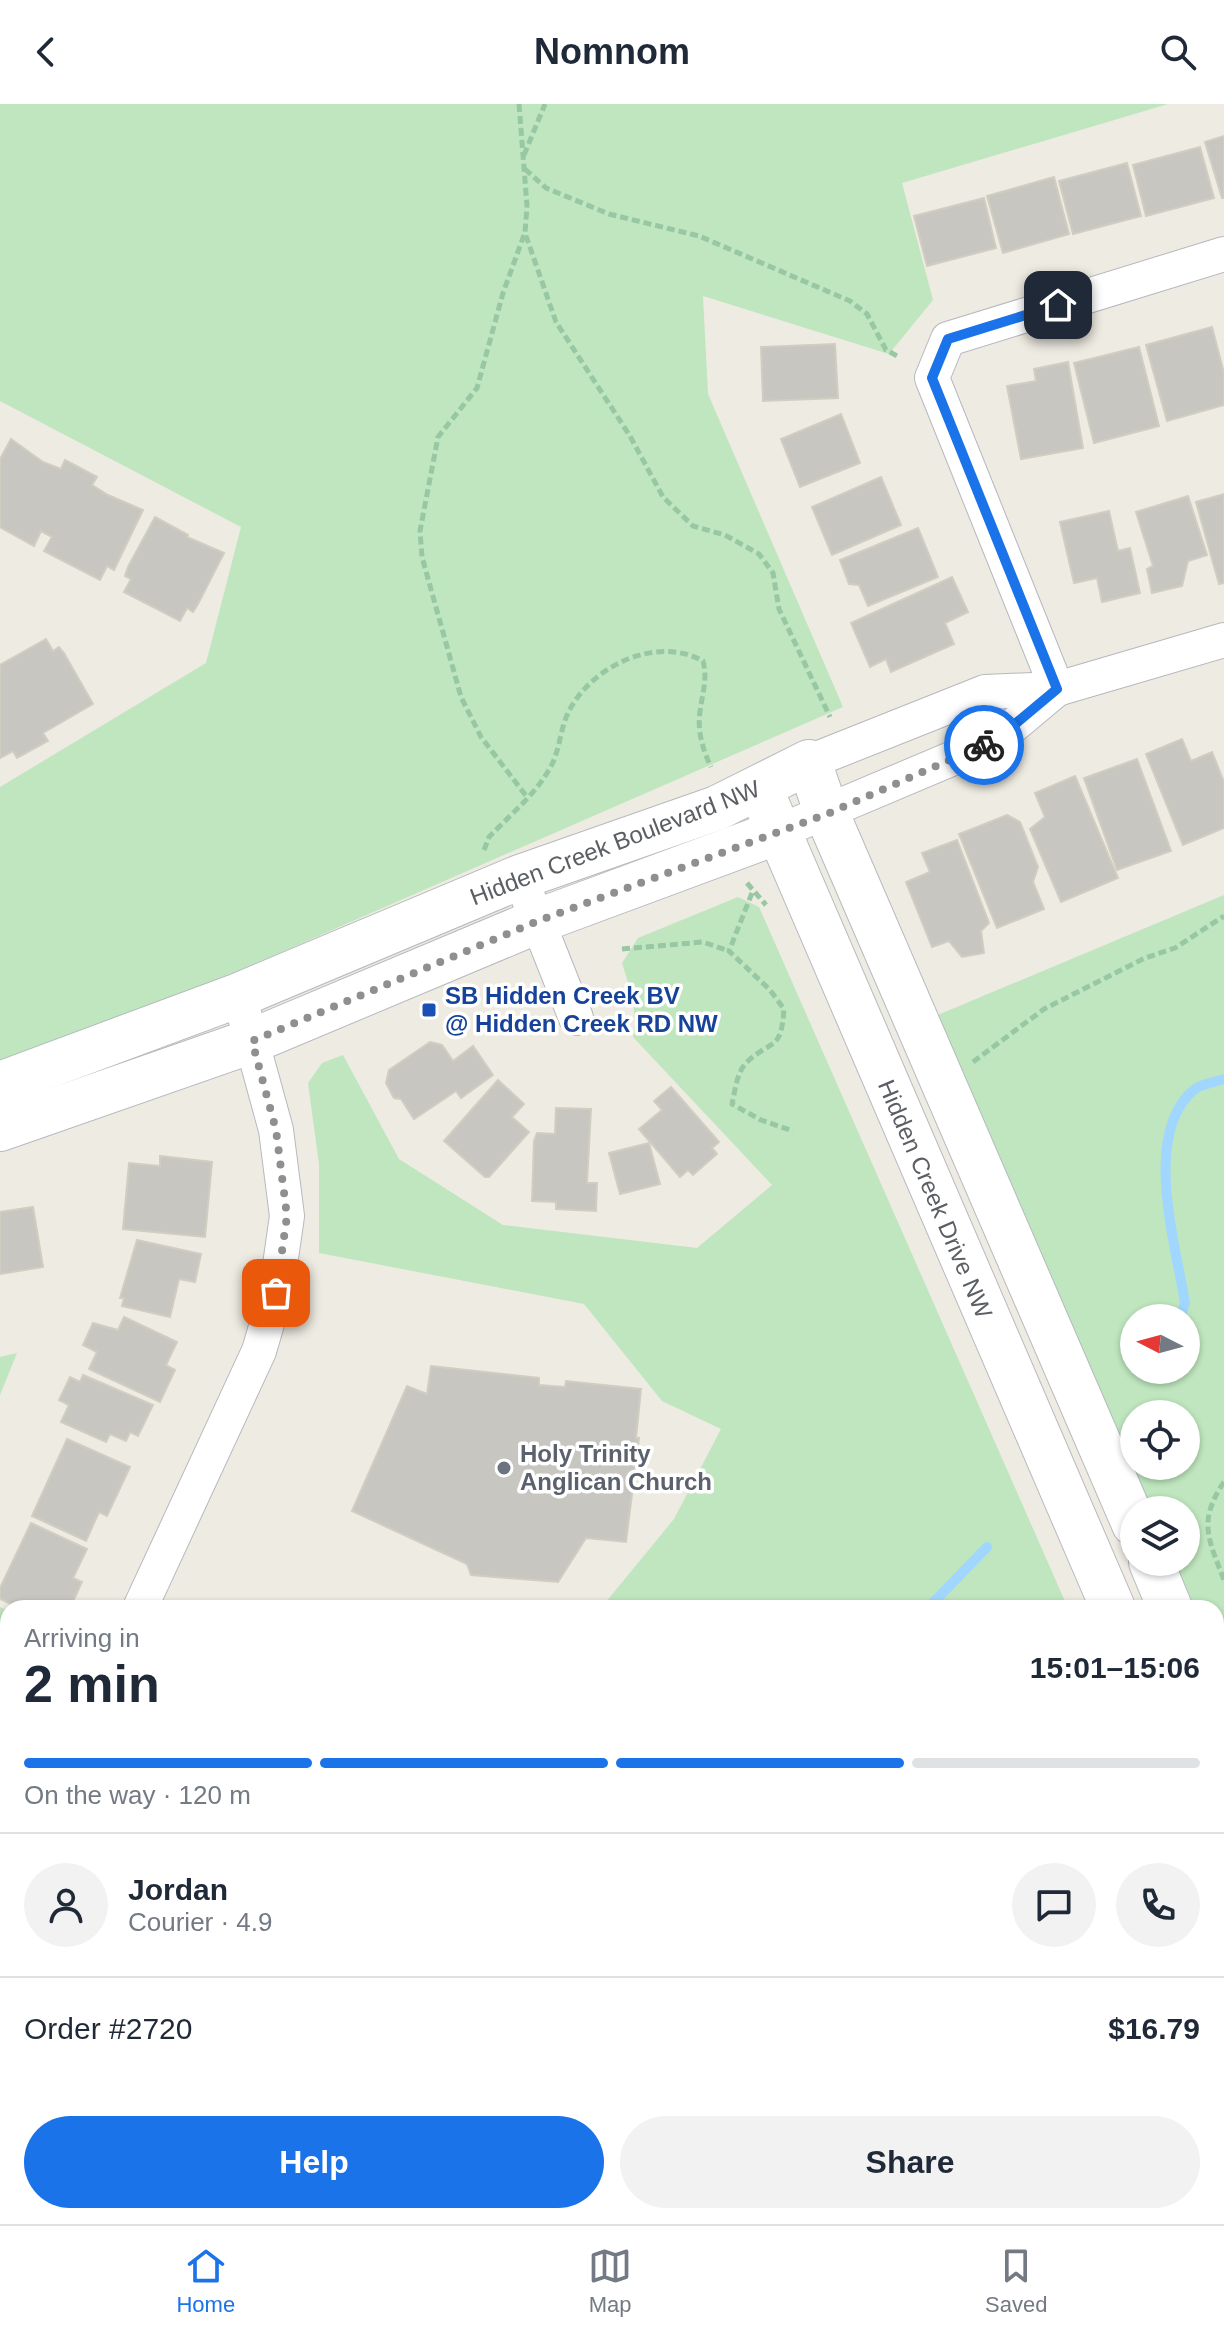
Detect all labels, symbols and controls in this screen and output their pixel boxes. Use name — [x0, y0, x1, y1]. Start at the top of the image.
icon: back — [24, 30, 68, 74]
icon: search — [1156, 30, 1200, 74]
text: Nomnom — [534, 31, 690, 72]
pin — [1024, 271, 1092, 339]
icon: home — [1036, 283, 1080, 327]
courier — [944, 705, 1024, 785]
icon: bike — [962, 723, 1006, 767]
street label: Hidden Creek Boulevard NW — [466, 775, 764, 910]
place label: SB Hidden Creek BV @ Hidden Creek RD NW — [445, 982, 718, 1037]
marker: SB Hidden Creek BV @ Hidden Creek RD NW — [420, 1001, 438, 1019]
street label: Hidden Creek Drive NW — [873, 1076, 998, 1322]
pin — [242, 1259, 310, 1327]
icon: bag — [254, 1271, 298, 1315]
north arrow — [1120, 1304, 1200, 1384]
map controls — [1120, 1304, 1200, 1576]
button: locate — [1120, 1400, 1200, 1480]
place label: Holy Trinity Anglican Church — [520, 1440, 712, 1495]
marker: Holy Trinity Anglican Church — [495, 1459, 513, 1477]
button: layers — [1120, 1496, 1200, 1576]
text: Arriving in — [24, 1623, 140, 1653]
text: 15:01–15:06 — [1030, 1651, 1200, 1684]
text: 2 min — [24, 1655, 160, 1713]
text: On the way · 120 m — [24, 1780, 251, 1810]
button: person — [24, 1863, 108, 1947]
button: chat — [1012, 1863, 1096, 1947]
button: phone — [1116, 1863, 1200, 1947]
text: Jordan — [128, 1873, 228, 1906]
text: Courier · 4.9 — [128, 1907, 273, 1937]
text: Order #2720 — [24, 2012, 192, 2045]
text: $16.79 — [1108, 2012, 1200, 2045]
button: Help — [24, 2116, 604, 2208]
button: Share — [620, 2116, 1200, 2208]
tab: Home — [176, 2244, 235, 2318]
tab: Map — [588, 2244, 632, 2318]
tab: Saved — [985, 2244, 1048, 2318]

